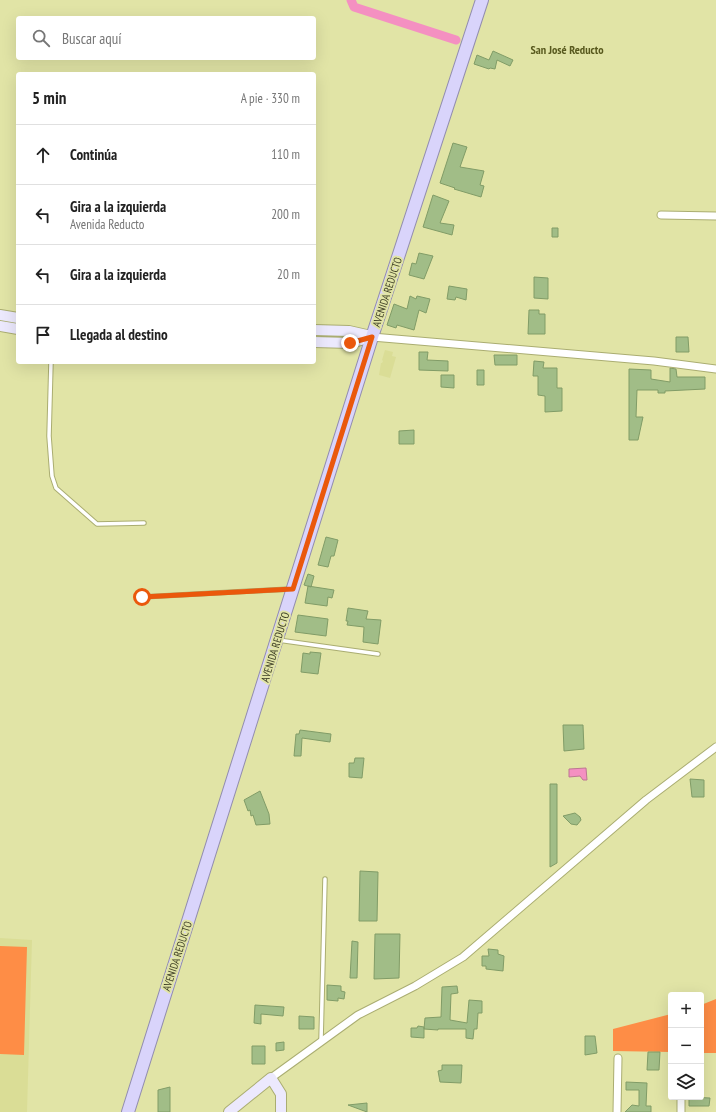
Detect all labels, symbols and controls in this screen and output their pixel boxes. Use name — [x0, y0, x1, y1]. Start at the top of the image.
search box — [16, 16, 316, 60]
icon: search — [30, 27, 52, 49]
text: Buscar aquí — [62, 29, 122, 48]
district label: San José Reducto — [530, 42, 604, 57]
text: 5 min — [32, 87, 66, 109]
text: A pie · 330 m — [241, 90, 300, 107]
icon: ahead — [32, 144, 54, 166]
text: Continúa — [70, 145, 117, 164]
text: 110 m — [271, 146, 300, 163]
text: Gira a la izquierda — [70, 197, 166, 216]
icon: left — [32, 204, 54, 226]
text: 200 m — [271, 206, 300, 223]
text: Avenida Reducto — [70, 216, 144, 233]
street label: AVENIDA REDUCTO — [369, 255, 405, 329]
icon: left — [32, 264, 54, 286]
text: Gira a la izquierda — [70, 265, 166, 284]
text: 20 m — [277, 266, 300, 283]
icon: arrive — [32, 324, 54, 346]
text: Llegada al destino — [70, 325, 168, 344]
route end — [341, 334, 359, 352]
route start — [133, 588, 151, 606]
street label: AVENIDA REDUCTO — [258, 610, 292, 684]
street label: AVENIDA REDUCTO — [159, 919, 195, 993]
map controls — [668, 992, 704, 1100]
button: + — [668, 992, 704, 1028]
button: − — [668, 1028, 704, 1064]
button: layers — [668, 1064, 704, 1100]

